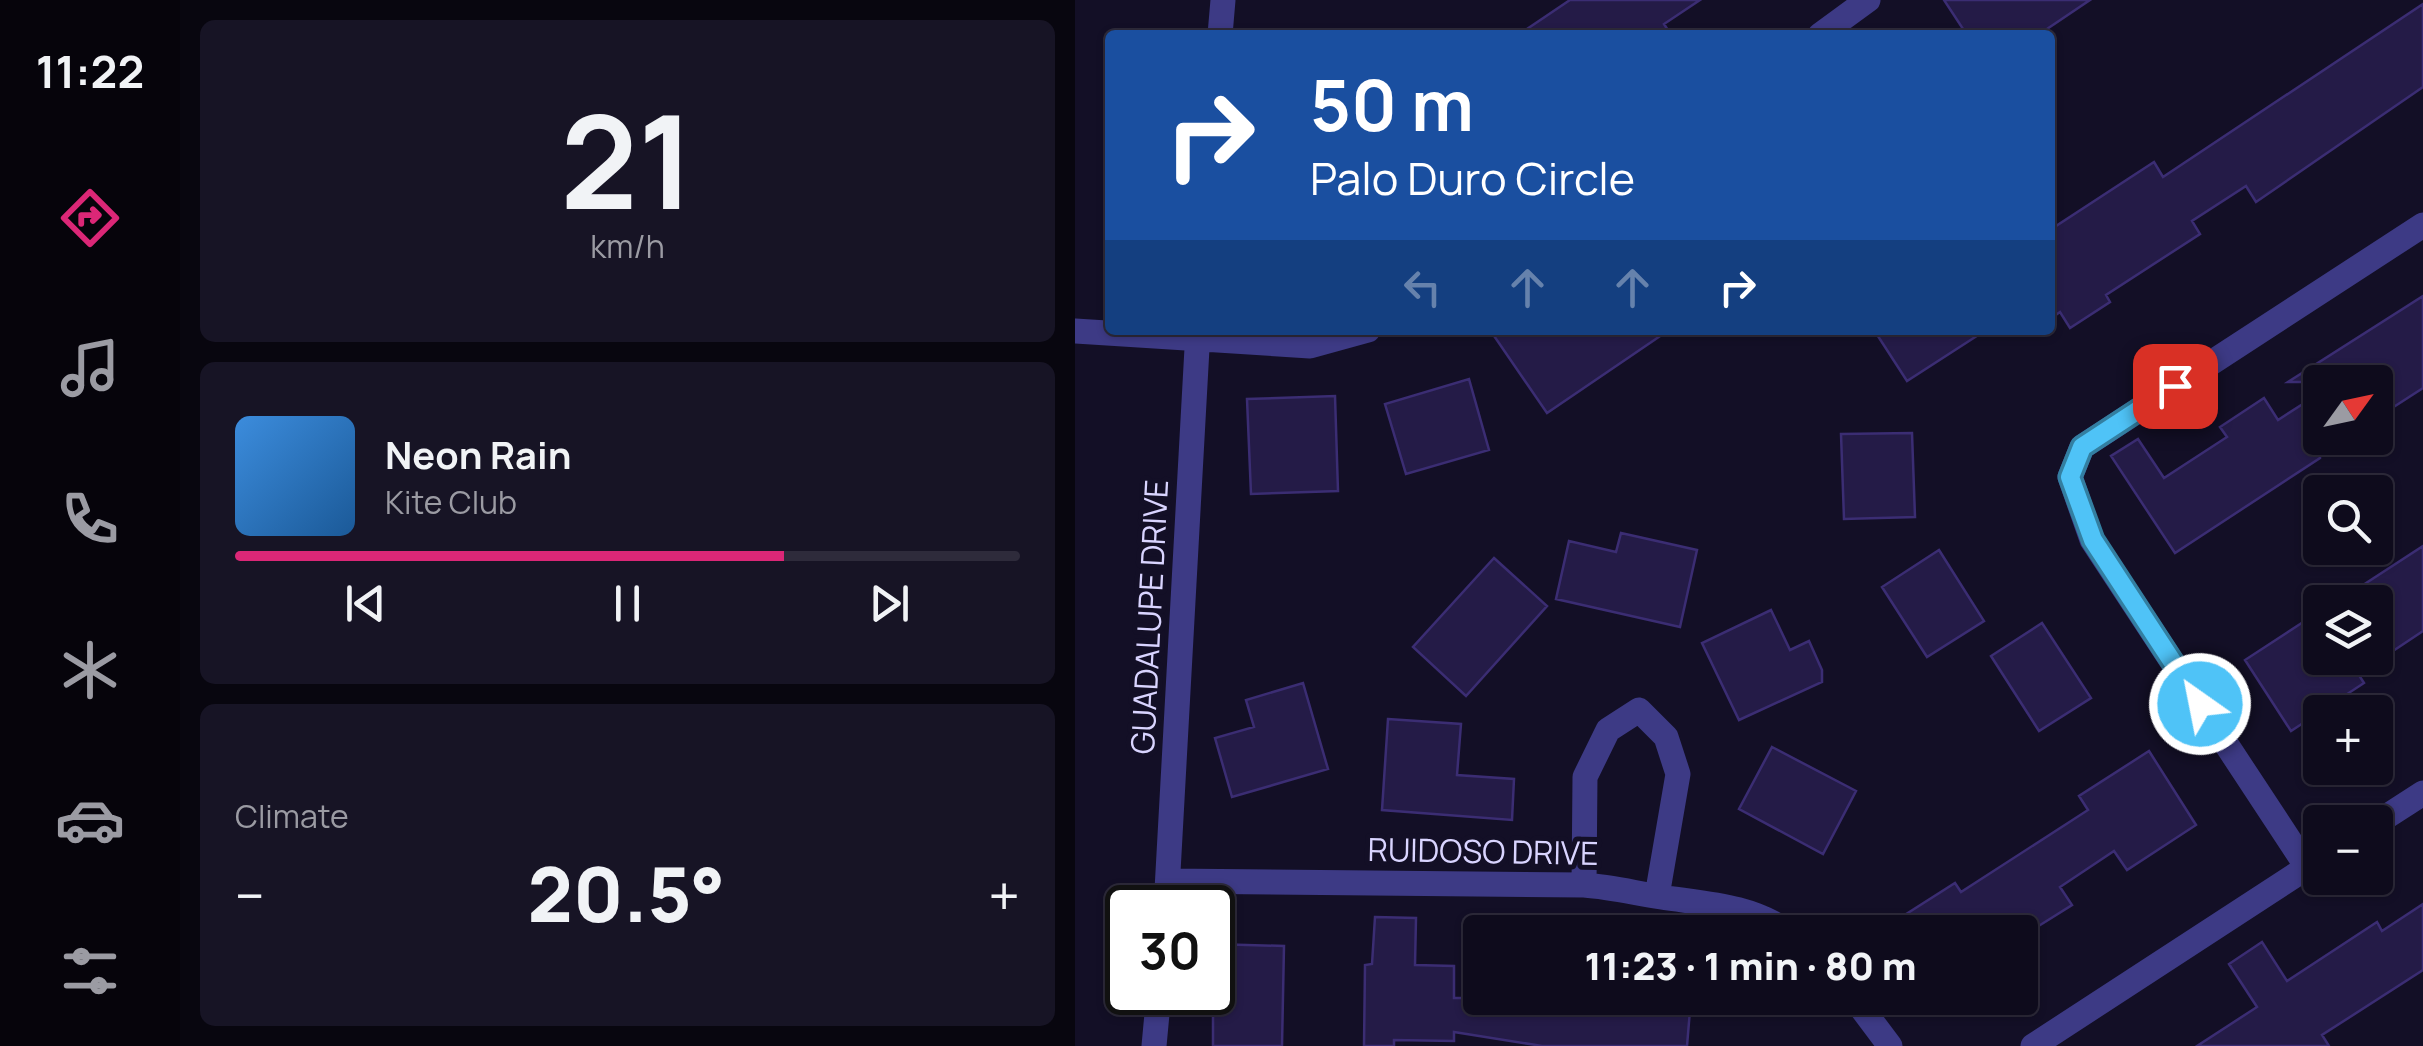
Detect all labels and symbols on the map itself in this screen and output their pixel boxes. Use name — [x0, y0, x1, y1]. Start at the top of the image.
pin — [2133, 344, 2218, 429]
north arrow — [2303, 365, 2393, 455]
street label: GUADALUPE DRIVE — [1120, 479, 1178, 755]
position arrow — [2148, 652, 2252, 756]
street label: RUIDOSO DRIVE — [1367, 827, 1599, 875]
speed limit sign: 30 — [1105, 885, 1235, 1015]

